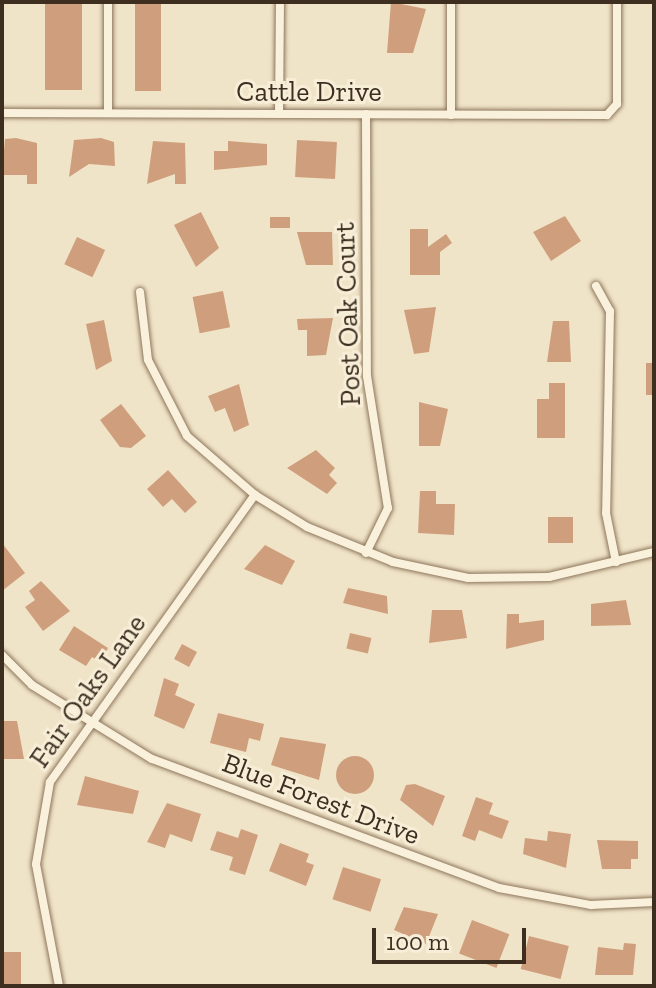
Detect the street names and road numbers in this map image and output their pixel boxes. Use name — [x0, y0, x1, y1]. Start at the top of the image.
street label: Cattle Drive — [236, 75, 382, 109]
street label: Post Oak Court — [328, 222, 368, 406]
street label: Fair Oaks Lane — [23, 608, 153, 774]
street label: Blue Forest Drive — [218, 746, 424, 852]

